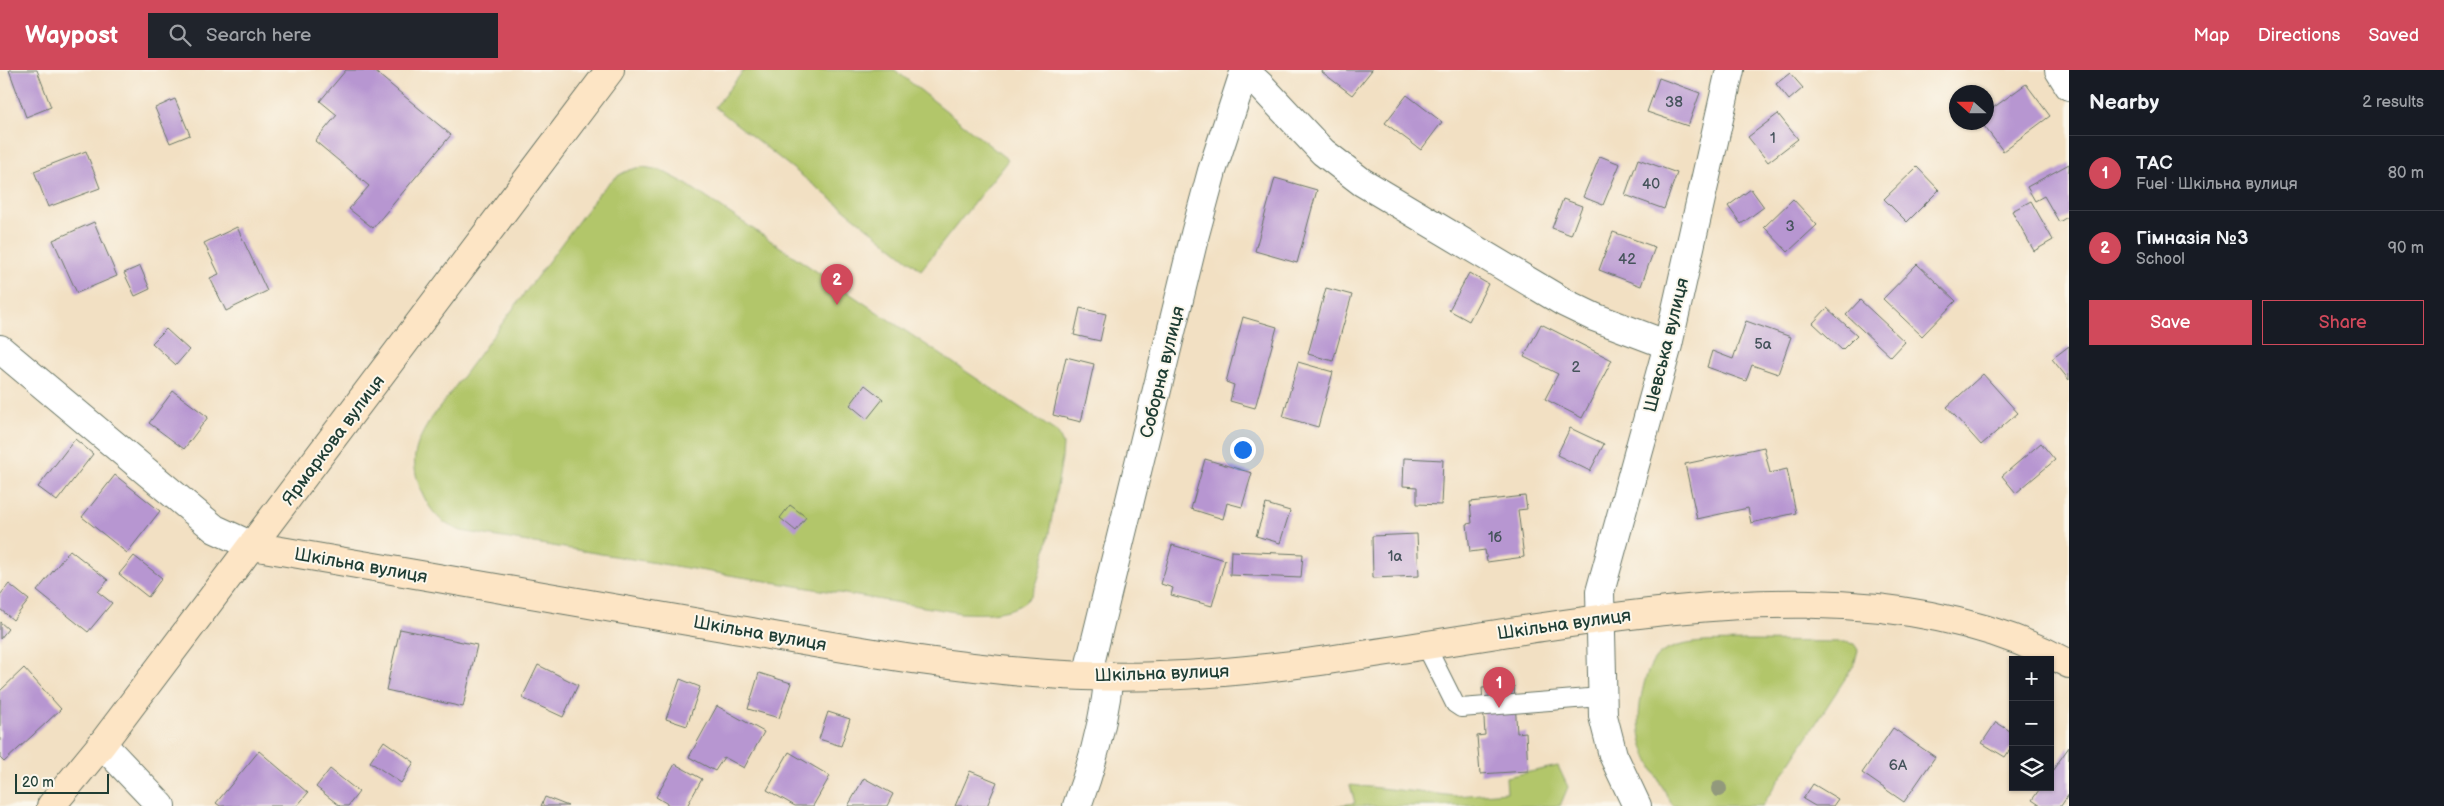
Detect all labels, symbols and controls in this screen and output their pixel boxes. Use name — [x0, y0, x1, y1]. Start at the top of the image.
search box — [148, 13, 498, 58]
text: Waypost — [25, 21, 118, 50]
icon: search — [166, 21, 194, 49]
text: Search here — [206, 24, 311, 47]
text: Map — [2194, 25, 2230, 46]
text: Directions — [2258, 25, 2340, 46]
text: Saved — [2368, 25, 2419, 46]
north arrow — [1949, 85, 1994, 130]
text: Nearby — [2089, 90, 2159, 115]
house number: 38 — [1665, 93, 1683, 112]
text: 2 results — [2362, 93, 2424, 112]
house number: 1 — [1770, 129, 1776, 148]
text: ТАС — [2136, 152, 2172, 175]
text: 1 — [2102, 164, 2108, 183]
text: 80 m — [2388, 164, 2424, 183]
house number: 40 — [1642, 175, 1660, 194]
text: Fuel · Шкільна вулиця — [2136, 175, 2298, 194]
house number: 3 — [1785, 217, 1795, 236]
text: Гімназія №3 — [2136, 227, 2248, 250]
text: 2 — [2100, 239, 2110, 258]
text: 90 m — [2388, 239, 2424, 258]
house number: 42 — [1618, 250, 1636, 269]
text: School — [2136, 250, 2185, 269]
pin: 2 — [821, 264, 853, 305]
street label: Шевська вулиця — [1640, 276, 1693, 415]
button: Save — [2089, 300, 2252, 345]
button: Share — [2262, 300, 2424, 345]
street label: Соборна вулиця — [1136, 304, 1189, 440]
house number: 5а — [1754, 335, 1772, 354]
house number: 2 — [1572, 358, 1581, 377]
street label: Ярмаркова вулиця — [278, 371, 389, 510]
your location — [1230, 437, 1256, 463]
house number: 1б — [1488, 528, 1502, 547]
street label: Шкільна вулиця — [293, 543, 429, 588]
house number: 1а — [1388, 547, 1402, 566]
street label: Шкільна вулиця — [1496, 605, 1632, 644]
street label: Шкільна вулиця — [692, 611, 828, 656]
map controls — [2009, 656, 2054, 791]
button: + — [2009, 656, 2054, 701]
street label: Шкільна вулиця — [1094, 661, 1230, 686]
pin: 1 — [1483, 667, 1515, 708]
button: − — [2009, 701, 2054, 746]
button: layers — [2009, 746, 2054, 791]
house number: 6А — [1889, 756, 1908, 775]
scale bar — [15, 771, 109, 794]
text: 20 m — [22, 774, 54, 791]

